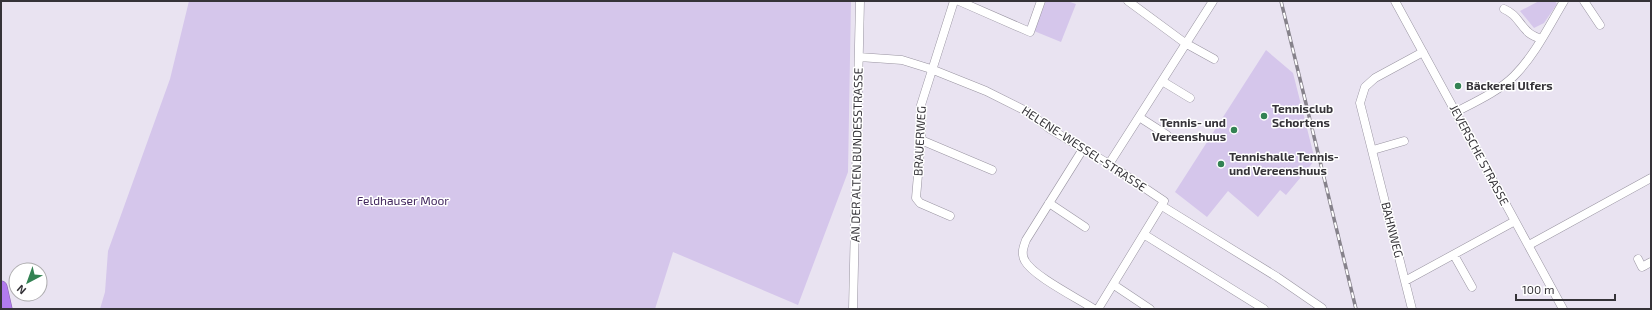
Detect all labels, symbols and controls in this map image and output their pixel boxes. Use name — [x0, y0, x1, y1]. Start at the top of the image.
street label: AN DER ALTEN BUNDESSTRASSE — [847, 67, 865, 242]
place label: Bäckerei Ulfers — [1466, 78, 1553, 92]
marker: Bäckerei Ulfers — [1453, 81, 1463, 91]
place label: Tennisclub Schortens — [1272, 101, 1333, 129]
street label: JEVERSCHE STRASSE — [1447, 102, 1512, 208]
street label: HELENE-WESSEL-STRASSE — [1020, 103, 1150, 194]
street label: BRAUERWEG — [910, 106, 928, 176]
marker: Tennisclub Schortens — [1259, 111, 1269, 121]
place label: Tennis- und Vereenshuus — [1152, 115, 1226, 143]
marker: Tennis- und Vereenshuus — [1229, 125, 1239, 135]
place label: Tennishalle Tennis- und Vereenshuus — [1229, 149, 1339, 177]
marker: Tennishalle Tennis- und Vereenshuus — [1216, 159, 1226, 169]
park label: Feldhauser Moor — [357, 193, 449, 207]
street label: BAHNWEG — [1379, 200, 1407, 259]
north arrow — [8, 262, 48, 302]
scale bar — [1516, 276, 1615, 302]
text: N — [14, 282, 28, 297]
text: 100 m — [1522, 282, 1554, 296]

